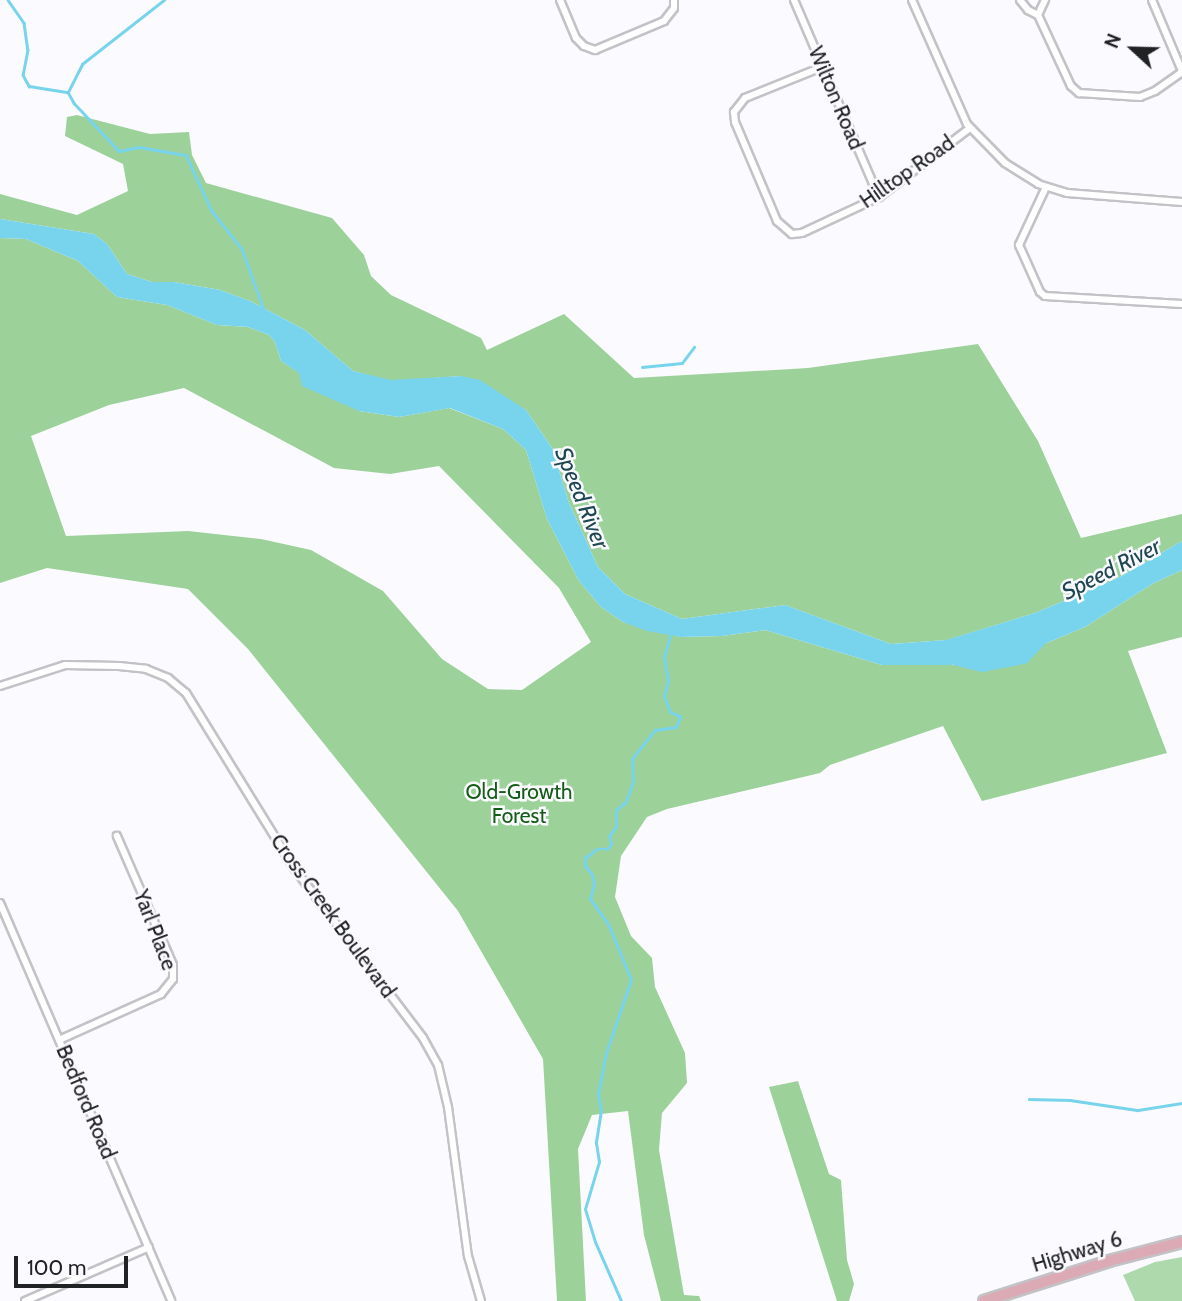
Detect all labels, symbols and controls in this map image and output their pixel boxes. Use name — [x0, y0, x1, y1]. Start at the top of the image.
north arrow — [1098, 14, 1168, 84]
text: N — [1100, 30, 1126, 51]
street label: Wilton Road — [803, 43, 869, 153]
street label: Hilltop Road — [855, 130, 959, 214]
water label: Speed River — [549, 443, 615, 553]
water label: Speed River — [1057, 532, 1165, 606]
park label: Old-Growth Forest — [466, 779, 572, 829]
street label: Cross Creek Boulevard — [265, 829, 401, 1003]
street label: Yarl Place — [128, 886, 182, 974]
street label: Bedford Road — [51, 1041, 121, 1163]
street label: Highway 6 — [1029, 1226, 1125, 1278]
scale bar — [18, 1242, 131, 1286]
text: 100 m — [27, 1255, 86, 1280]

